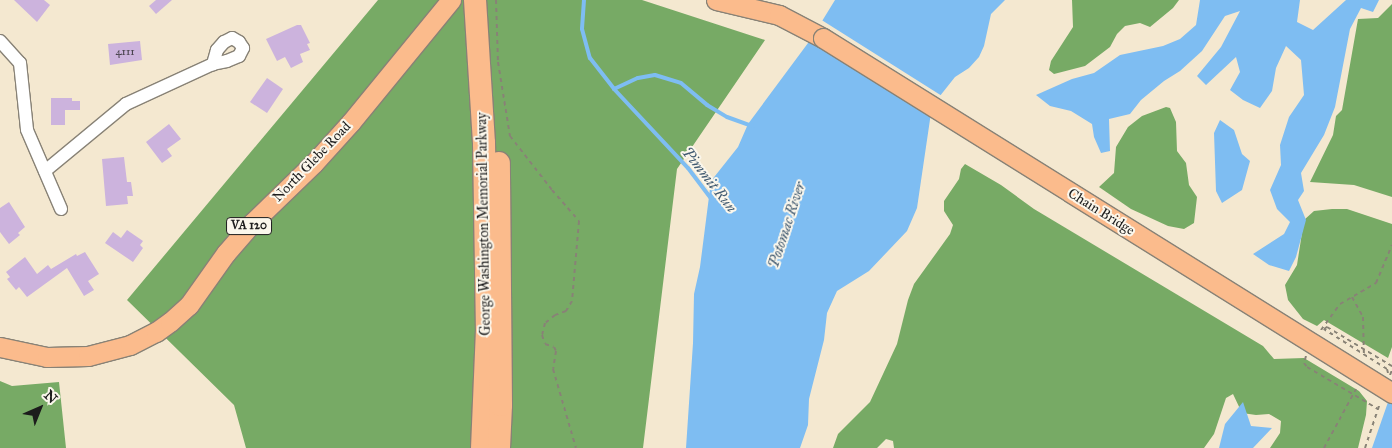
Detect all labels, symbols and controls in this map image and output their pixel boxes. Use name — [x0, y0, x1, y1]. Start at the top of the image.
house number: 4111 — [115, 45, 135, 59]
street label: George Washington Memorial Parkway — [474, 112, 494, 336]
street label: North Glebe Road — [269, 118, 355, 206]
water label: Pimmit Run — [678, 144, 740, 216]
water label: Potomac River — [765, 180, 809, 270]
street label: Chain Bridge — [1065, 185, 1137, 239]
road number: VA 120 — [225, 217, 273, 236]
north arrow — [15, 383, 65, 433]
text: N — [41, 387, 61, 407]

